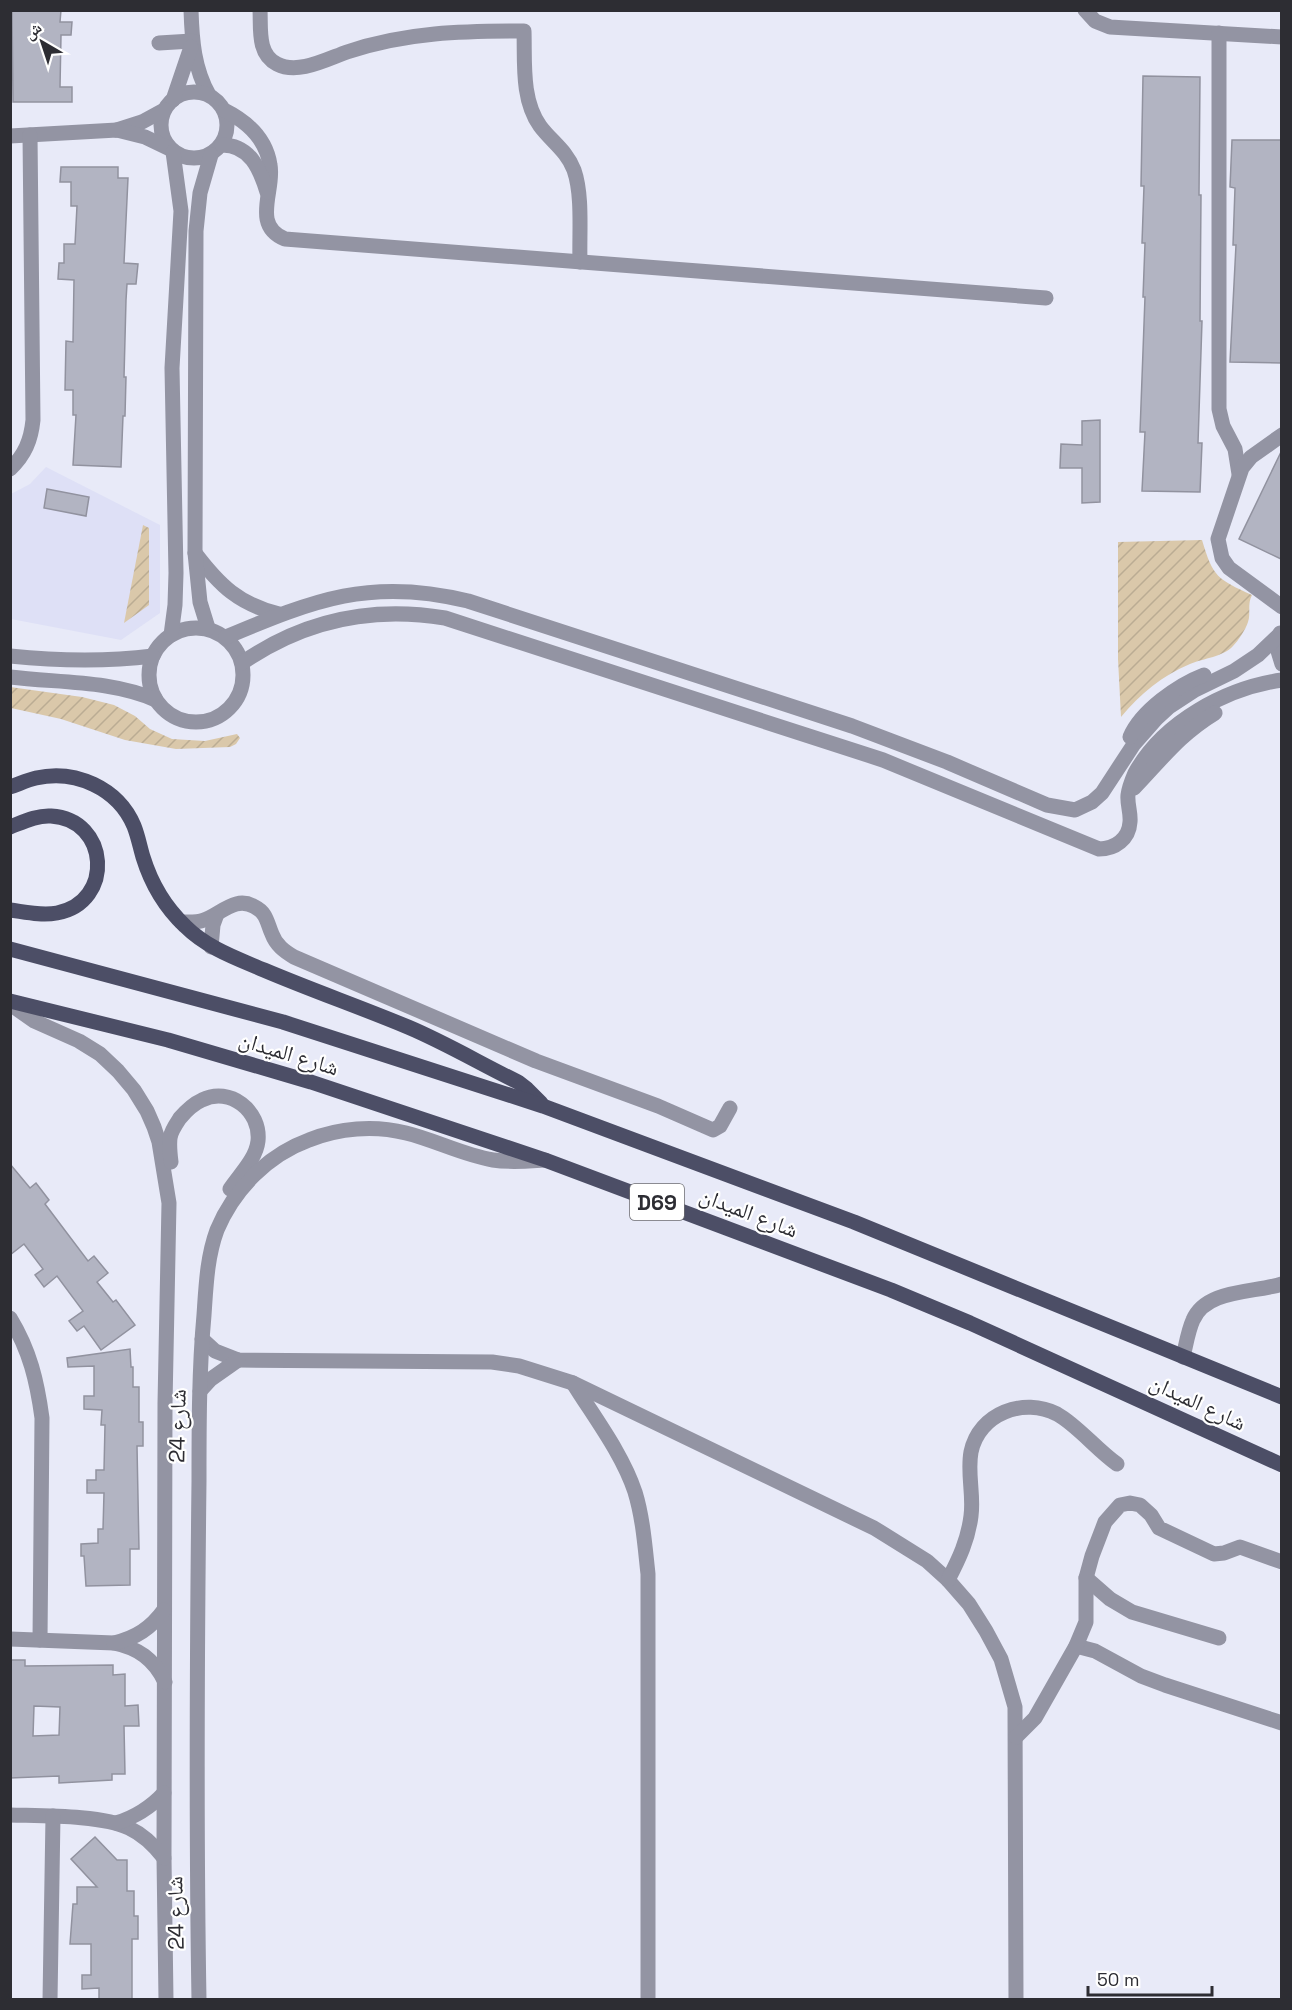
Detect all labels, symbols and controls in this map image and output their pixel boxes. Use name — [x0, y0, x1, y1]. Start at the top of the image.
north arrow — [12, 12, 72, 72]
text: ش — [20, 17, 46, 44]
street label: شارع الميدان — [236, 1025, 342, 1081]
street label: شارع الميدان — [696, 1180, 802, 1244]
road number: D69 — [630, 1184, 684, 1220]
street label: شارع الميدان — [1145, 1368, 1251, 1436]
street label: شارع 24 — [162, 1389, 192, 1463]
street label: شارع 24 — [160, 1876, 190, 1950]
scale bar — [1088, 1959, 1212, 1997]
text: 50 m — [1097, 1968, 1139, 1991]

